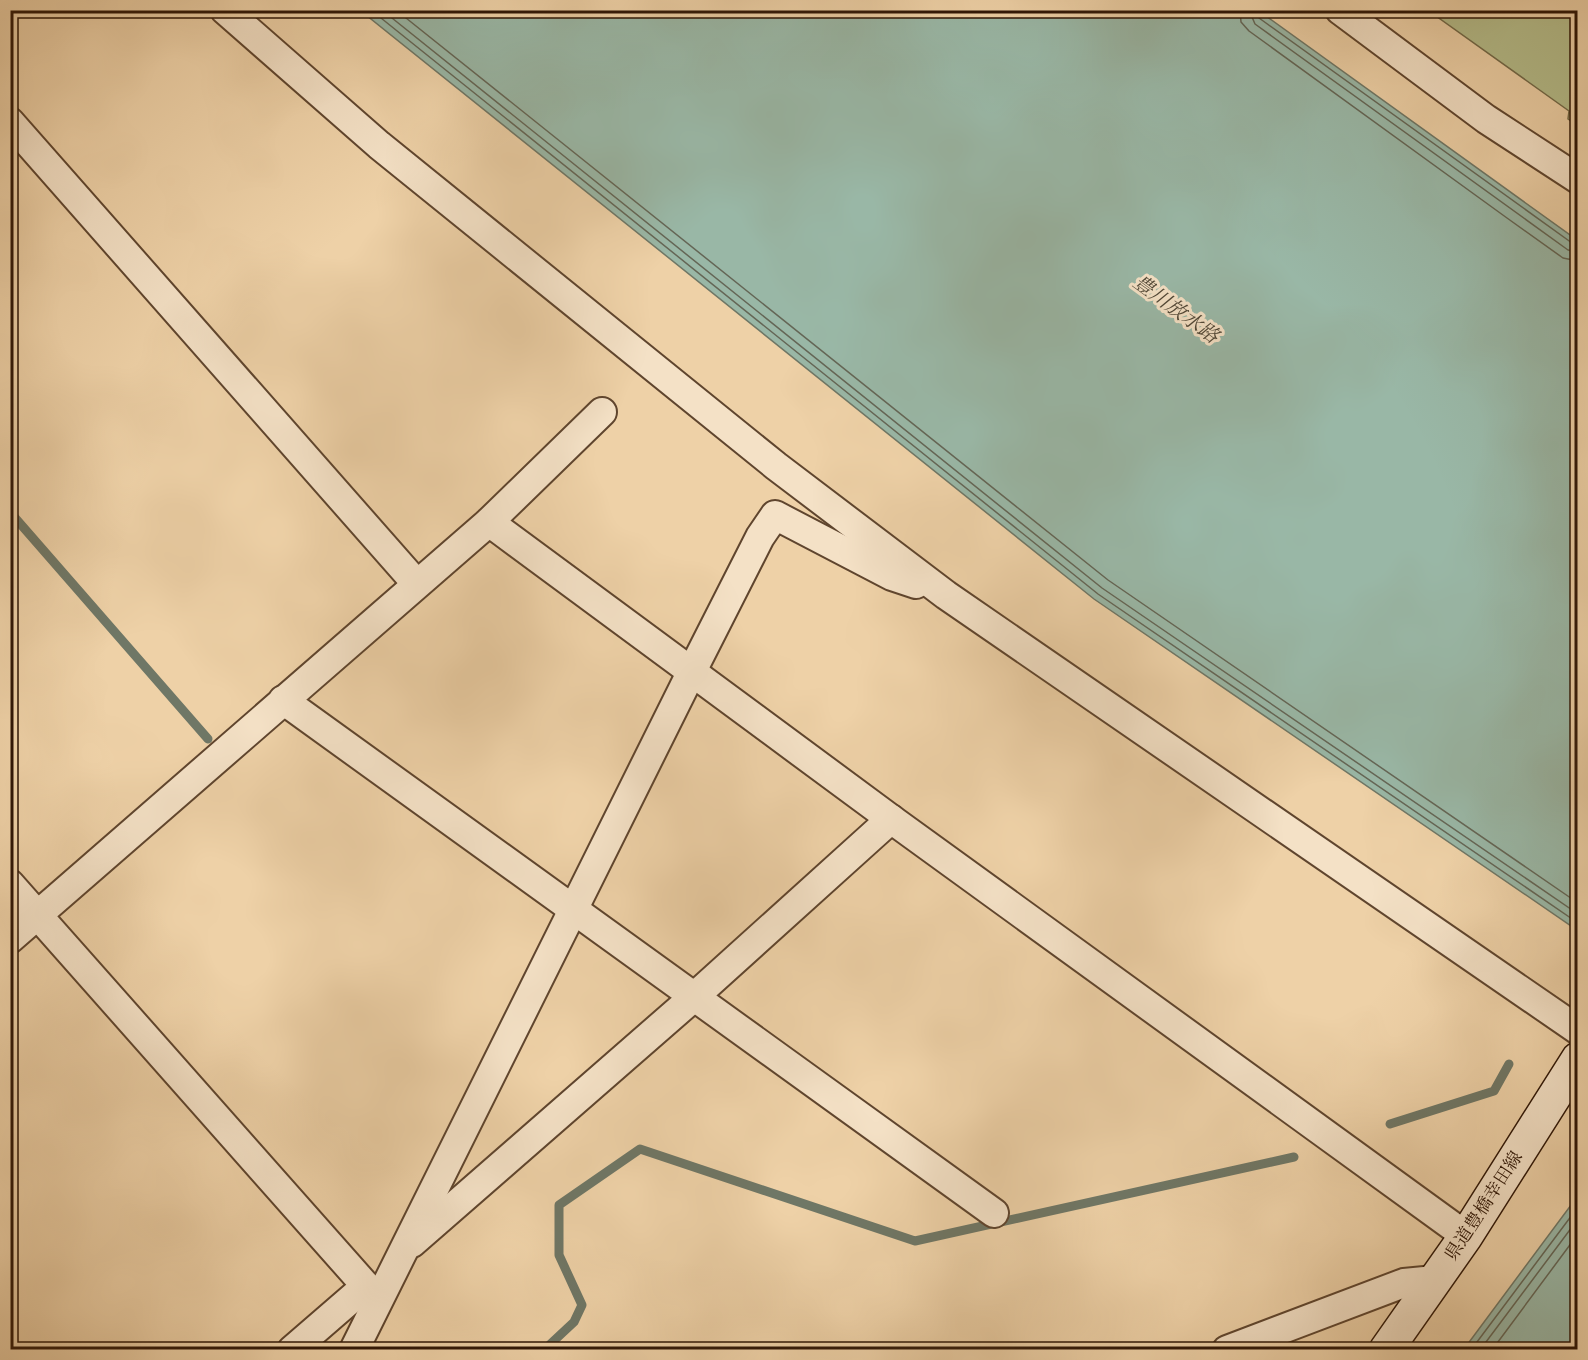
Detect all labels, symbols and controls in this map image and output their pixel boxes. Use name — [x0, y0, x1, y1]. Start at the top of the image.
water label: 豊川放水路 — [1129, 270, 1225, 349]
street label: 県道豊橋幸田線 — [1441, 1147, 1527, 1265]

